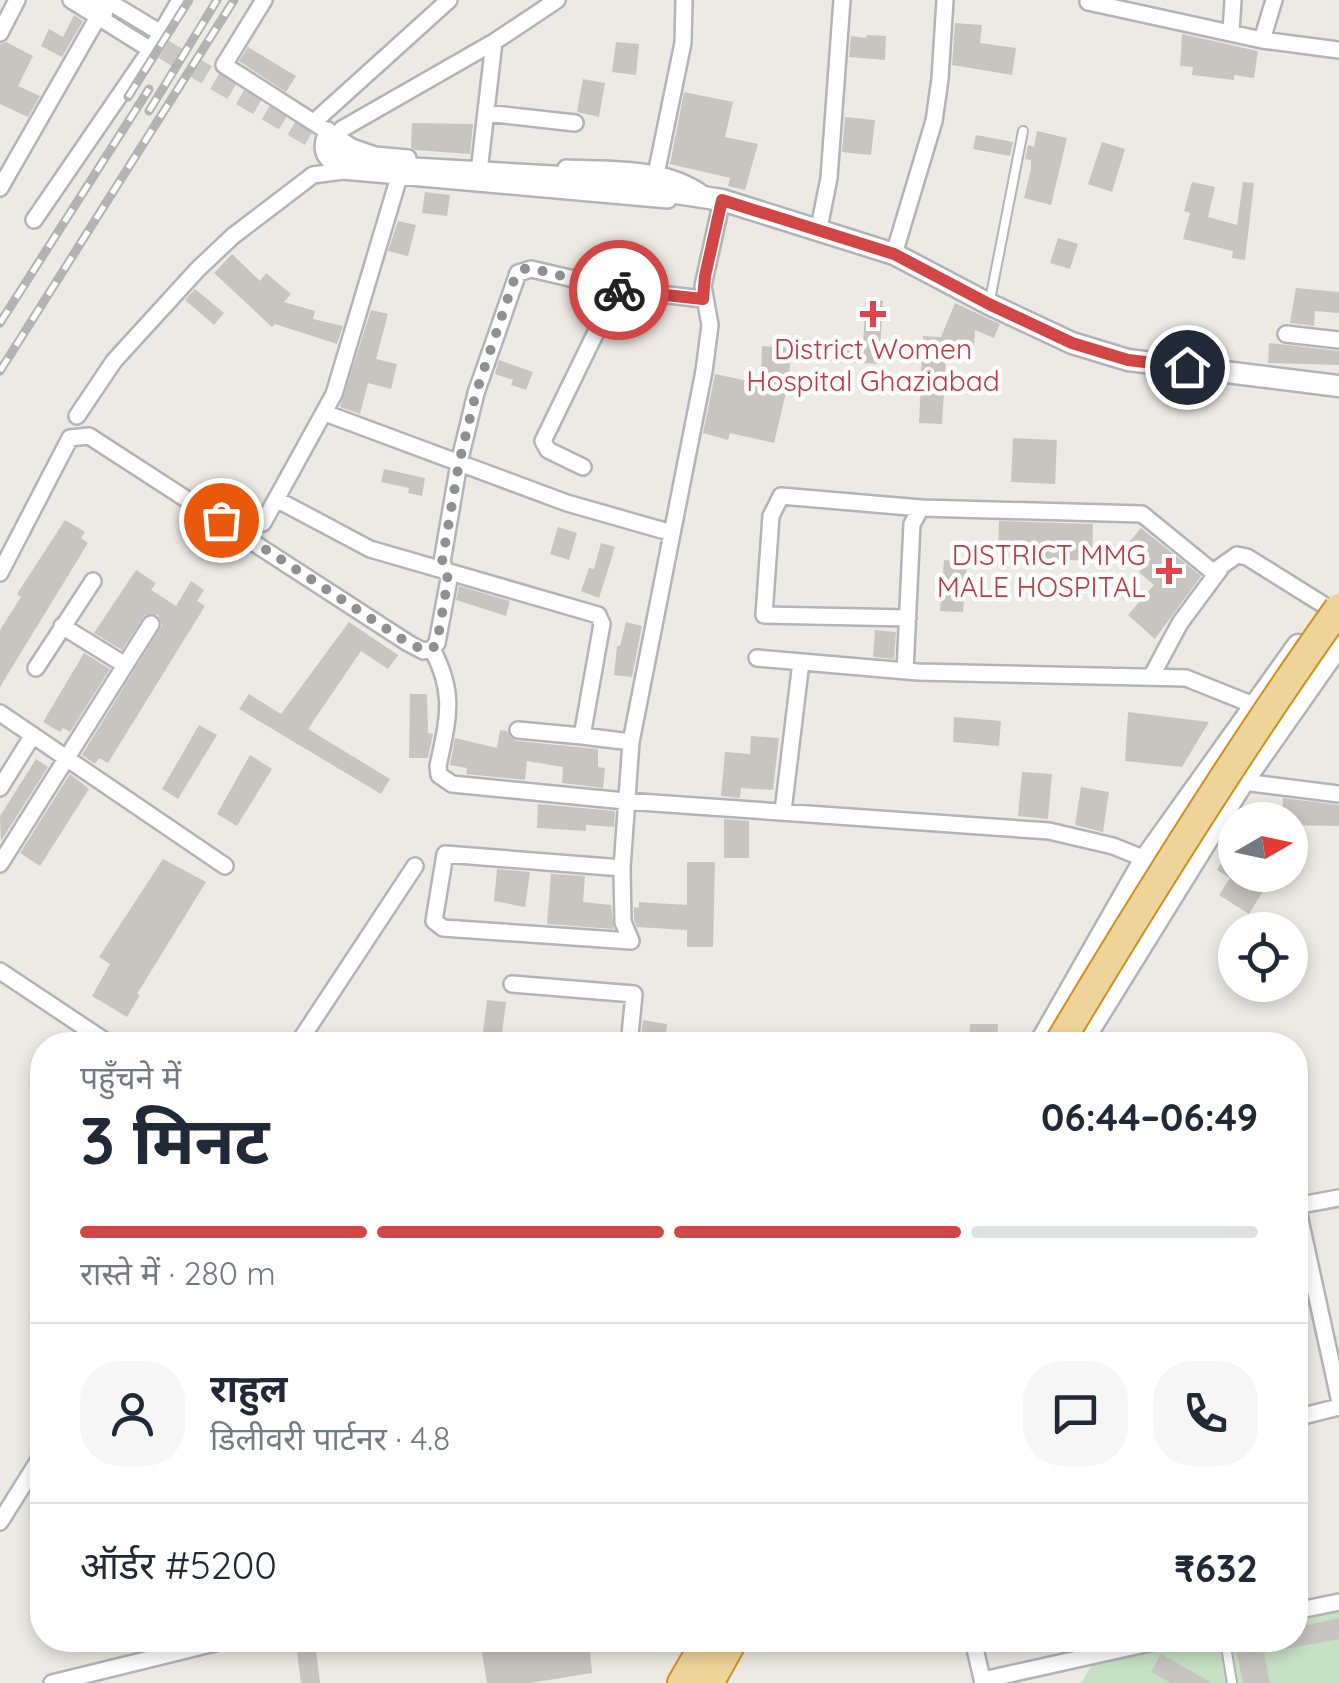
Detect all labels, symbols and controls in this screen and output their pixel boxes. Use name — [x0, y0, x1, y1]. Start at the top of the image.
courier — [569, 240, 669, 340]
icon: bike — [592, 263, 647, 318]
marker: District Women Hospital Ghaziabad — [860, 301, 886, 327]
pin — [1145, 325, 1230, 410]
place label: District Women Hospital Ghaziabad — [746, 331, 1000, 398]
icon: home — [1160, 340, 1215, 395]
pin — [179, 478, 264, 563]
icon: bag — [194, 493, 249, 548]
place label: DISTRICT MMG MALE HOSPITAL — [937, 537, 1146, 604]
marker: DISTRICT MMG MALE HOSPITAL — [1156, 558, 1182, 584]
north arrow — [1218, 802, 1308, 892]
map controls — [1218, 802, 1308, 1002]
button: locate — [1218, 912, 1308, 1002]
text: पहुँचने में — [80, 1057, 181, 1097]
text: 06:44–06:49 — [1041, 1093, 1258, 1141]
text: 3 मिनट — [80, 1099, 270, 1180]
text: रास्ते में · 280 m — [80, 1253, 276, 1293]
button: person — [80, 1361, 185, 1466]
button: chat — [1023, 1361, 1128, 1466]
button: phone — [1153, 1361, 1258, 1466]
text: राहुल — [210, 1364, 287, 1412]
text: डिलीवरी पार्टनर · 4.8 — [210, 1418, 450, 1458]
text: ऑर्डर #5200 — [80, 1541, 277, 1589]
text: ₹632 — [1174, 1544, 1258, 1592]

